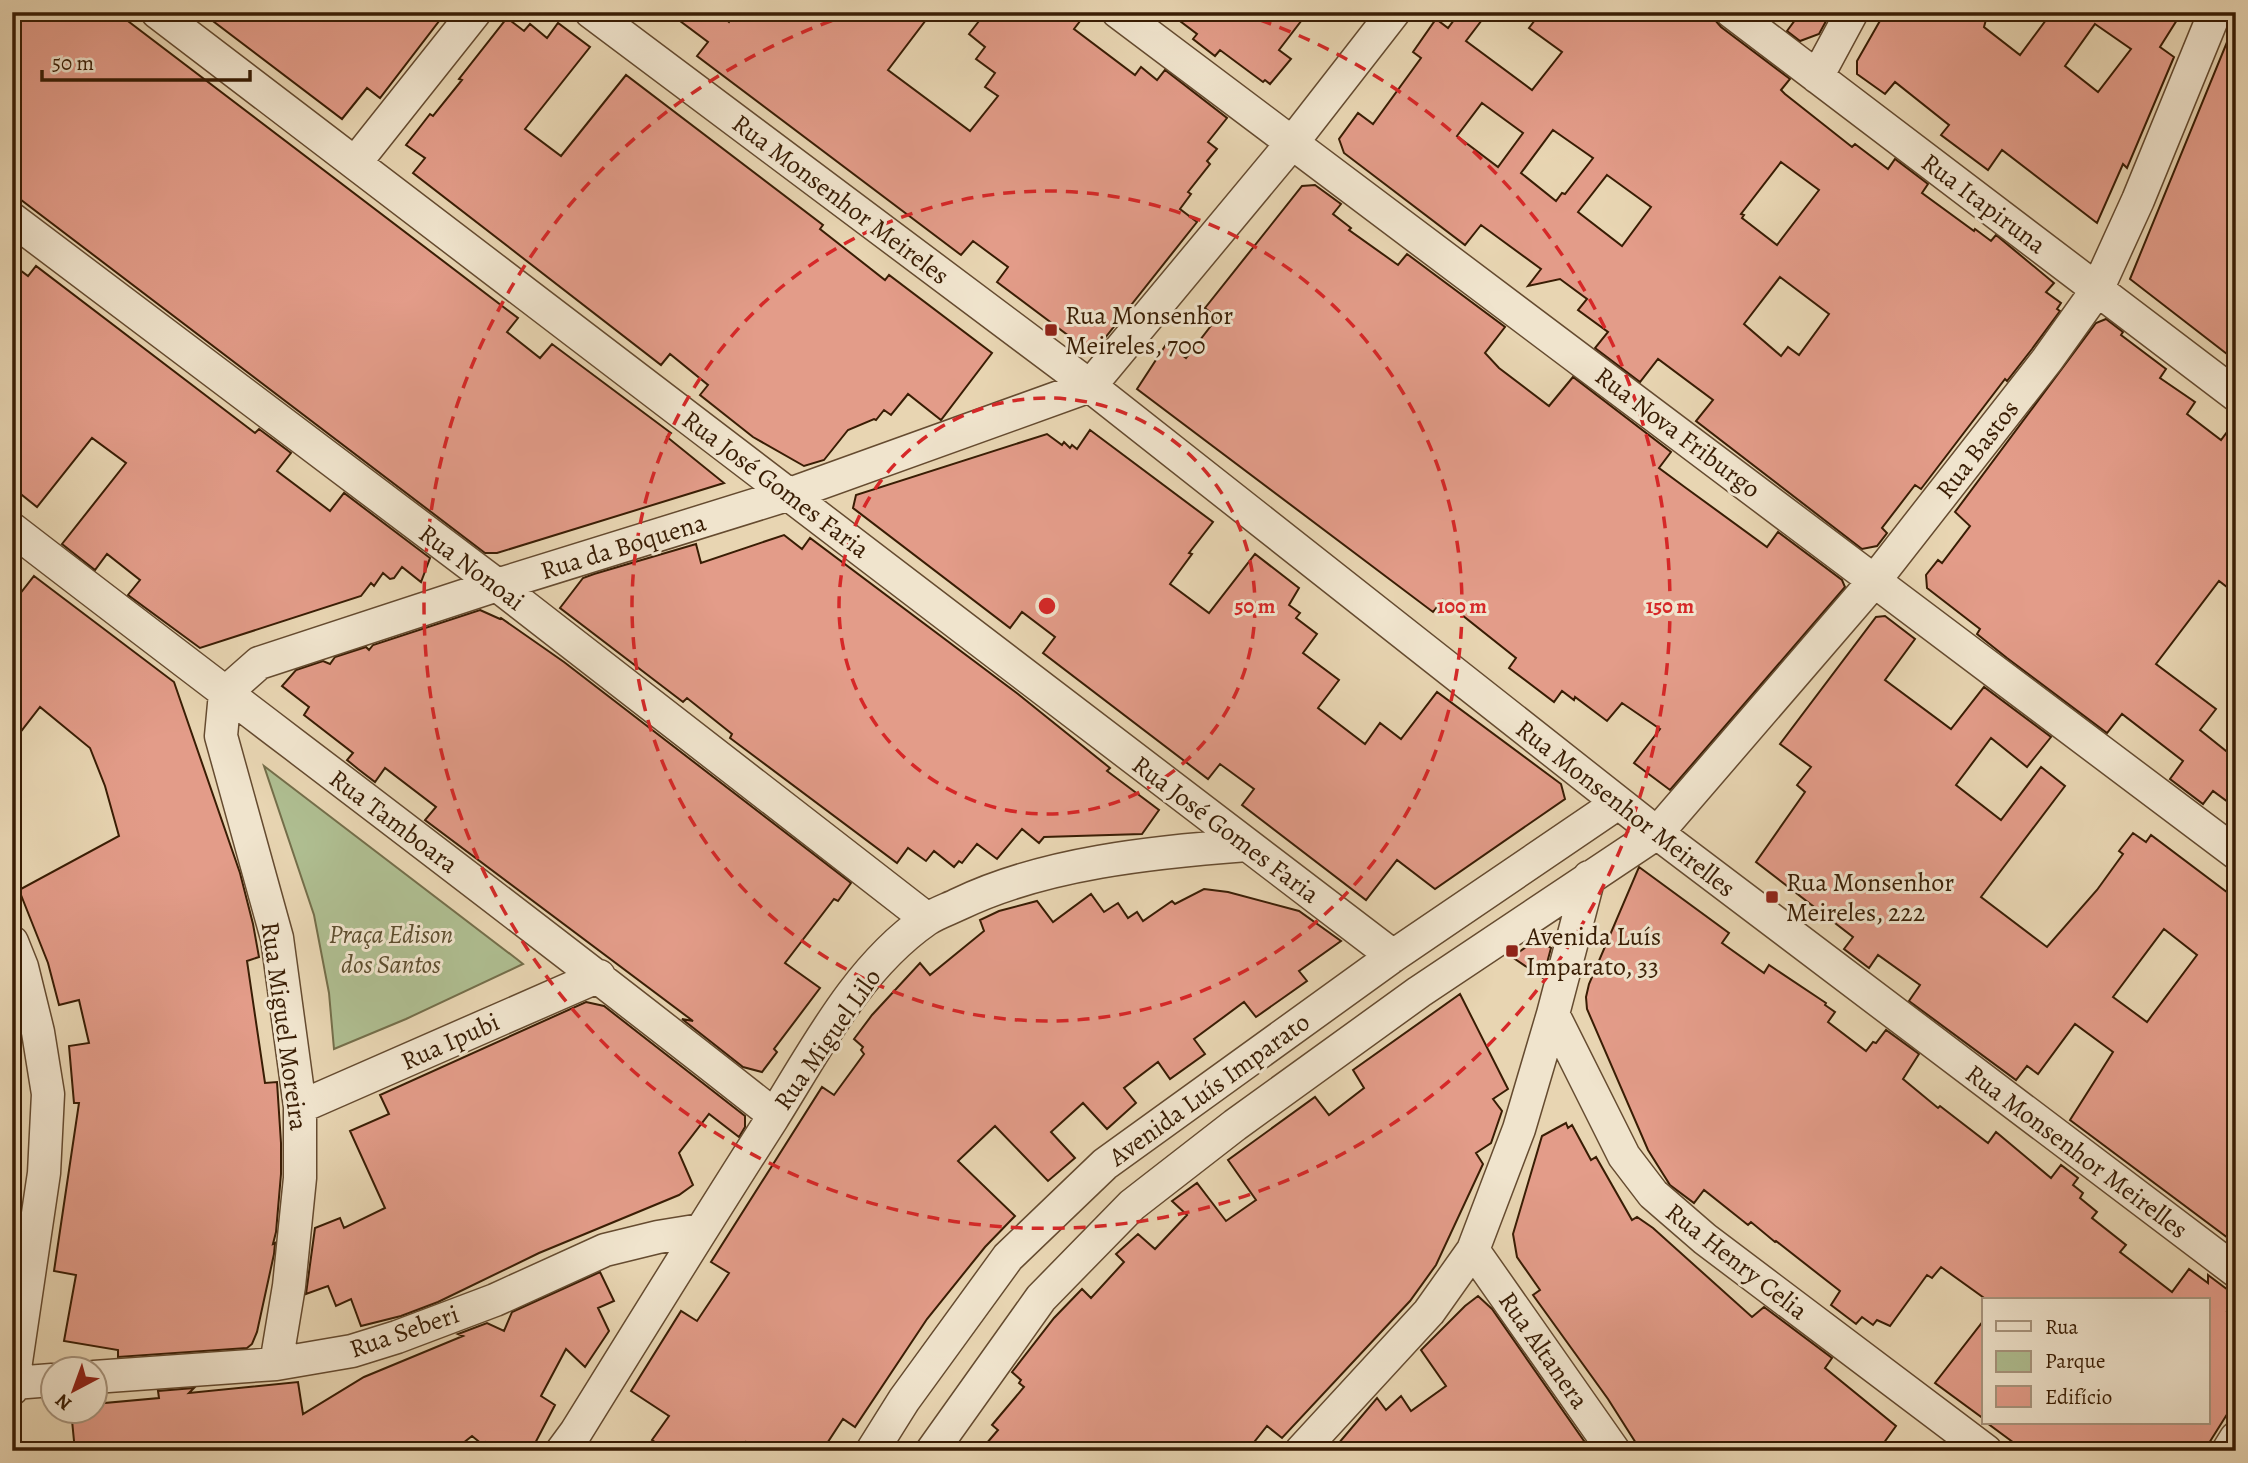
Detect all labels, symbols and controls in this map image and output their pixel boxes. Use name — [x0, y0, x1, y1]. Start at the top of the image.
scale bar — [42, 38, 250, 82]
text: 50 m — [52, 49, 94, 77]
street label: Rua Monsenhor Meireles — [725, 106, 957, 293]
street label: Rua Itapiruna — [1914, 145, 2053, 262]
place label: Rua Monsenhor Meireles, 700 — [1065, 298, 1233, 363]
marker: Rua Monsenhor Meireles, 700 — [1043, 322, 1059, 338]
street label: Rua Nova Friburgo — [1588, 359, 1768, 506]
street label: Rua Bastos — [1928, 393, 2027, 506]
street label: Rua José Gomes Faria — [675, 402, 877, 567]
street label: Rua da Boquena — [536, 505, 710, 588]
street label: Rua Nonoai — [412, 516, 532, 619]
text: 50 m — [1235, 592, 1276, 620]
text: 100 m — [1437, 592, 1487, 620]
text: 150 m — [1646, 592, 1695, 620]
centre of rings — [1035, 594, 1059, 618]
street label: Rua Monsenhor Meirelles — [1509, 711, 1743, 905]
street label: Rua José Gomes Faria — [1125, 747, 1327, 912]
street label: Rua Tamboara — [322, 761, 465, 881]
place label: Rua Monsenhor Meireles, 222 — [1786, 865, 1954, 930]
marker: Rua Monsenhor Meireles, 222 — [1764, 889, 1780, 905]
park label: Praça Edison dos Santos — [329, 917, 453, 982]
street label: Rua Miguel Moreira — [253, 919, 316, 1133]
place label: Avenida Luís Imparato, 33 — [1525, 919, 1661, 984]
marker: Avenida Luís Imparato, 33 — [1504, 943, 1520, 959]
street label: Rua Miguel Lilo — [766, 961, 889, 1117]
street label: Rua Ipubi — [396, 1004, 505, 1079]
street label: Avenida Luís Imparato — [1101, 1005, 1317, 1175]
street label: Rua Monsenhor Meirelles — [1958, 1056, 2195, 1247]
street label: Rua Henry Celia — [1658, 1195, 1815, 1328]
street label: Rua Altanera — [1490, 1285, 1597, 1416]
street label: Rua Seberi — [345, 1296, 464, 1366]
legend — [1982, 1298, 2210, 1424]
text: Rua — [2045, 1313, 2079, 1341]
text: Parque — [2045, 1347, 2105, 1375]
north arrow — [38, 1354, 108, 1424]
text: Edifício — [2045, 1383, 2112, 1411]
text: N — [50, 1388, 77, 1416]

